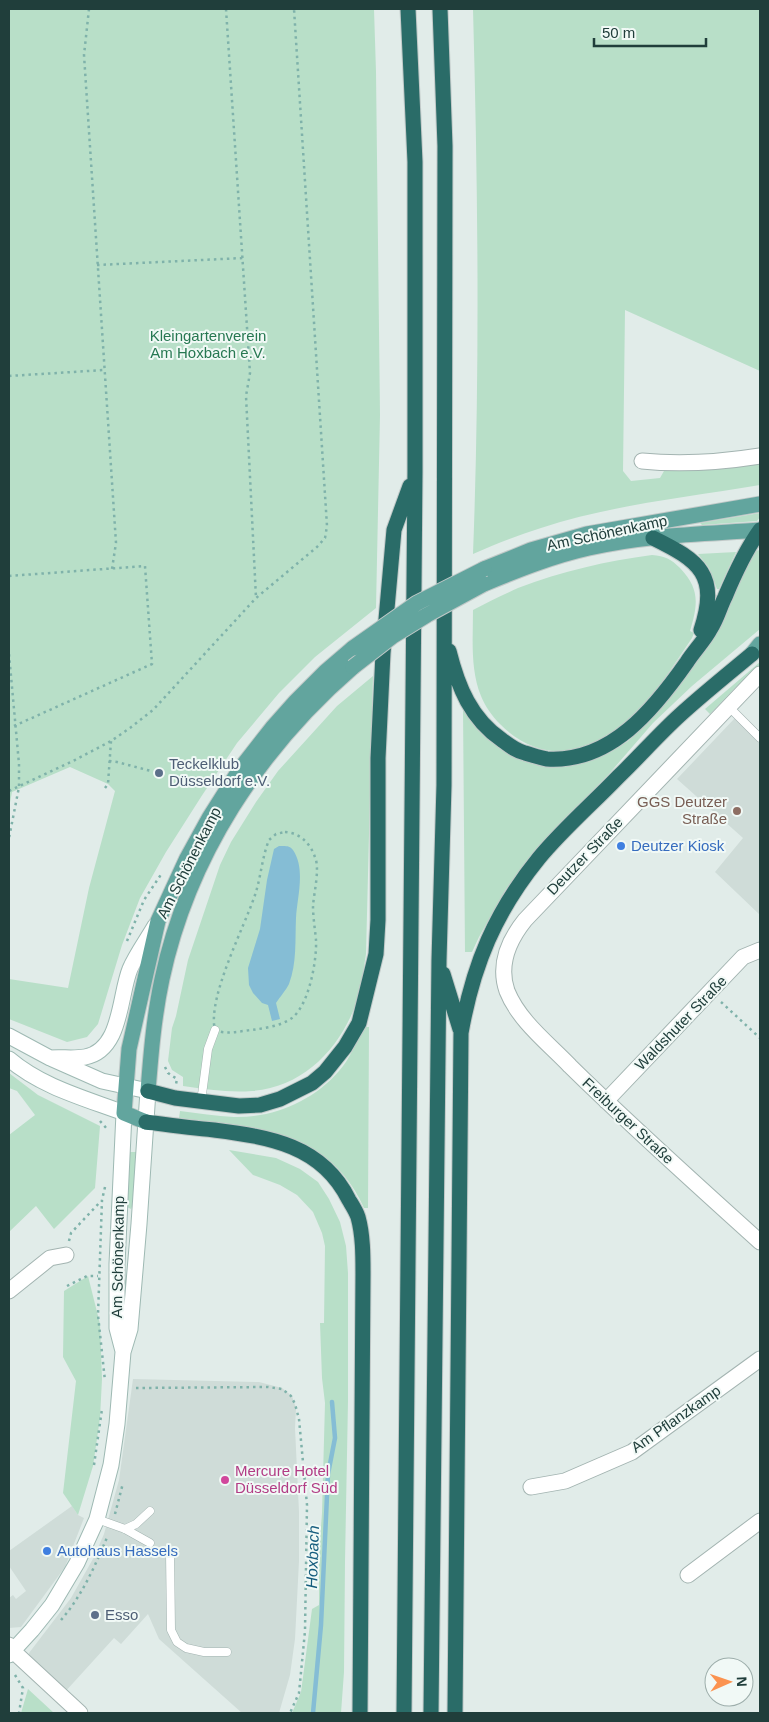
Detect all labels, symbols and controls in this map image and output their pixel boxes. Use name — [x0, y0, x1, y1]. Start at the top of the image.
scale bar — [594, 15, 706, 47]
text: 50 m — [602, 24, 635, 41]
park label: Kleingartenverein Am Hoxbach e.V. — [150, 327, 266, 361]
street label: Am Schönenkamp — [545, 511, 669, 554]
place label: Teckelklub Düsseldorf e.V. — [169, 755, 270, 789]
marker: Teckelklub Düsseldorf e.V. — [153, 767, 165, 779]
place label: GGS Deutzer Straße — [637, 793, 727, 827]
street label: Am Schönenkamp — [153, 804, 224, 921]
marker: GGS Deutzer Straße — [731, 805, 743, 817]
street label: Deutzer Straße — [543, 813, 626, 898]
place label: Deutzer Kiosk — [631, 837, 725, 854]
marker: Deutzer Kiosk — [615, 840, 627, 852]
street label: Waldshuter Straße — [631, 972, 730, 1073]
street label: Freiburger Straße — [579, 1074, 677, 1167]
street label: Am Schönenkamp — [108, 1196, 127, 1318]
street label: Am Pflanzkamp — [628, 1382, 724, 1456]
place label: Mercure Hotel Düsseldorf Süd — [235, 1462, 338, 1496]
marker: Mercure Hotel Düsseldorf Süd — [219, 1474, 231, 1486]
water label: Hoxbach — [303, 1525, 322, 1589]
place label: Autohaus Hassels — [57, 1542, 178, 1559]
marker: Autohaus Hassels — [41, 1545, 53, 1557]
place label: Esso — [105, 1606, 138, 1623]
marker: Esso — [89, 1609, 101, 1621]
north arrow — [704, 1657, 754, 1707]
text: N — [734, 1676, 750, 1687]

